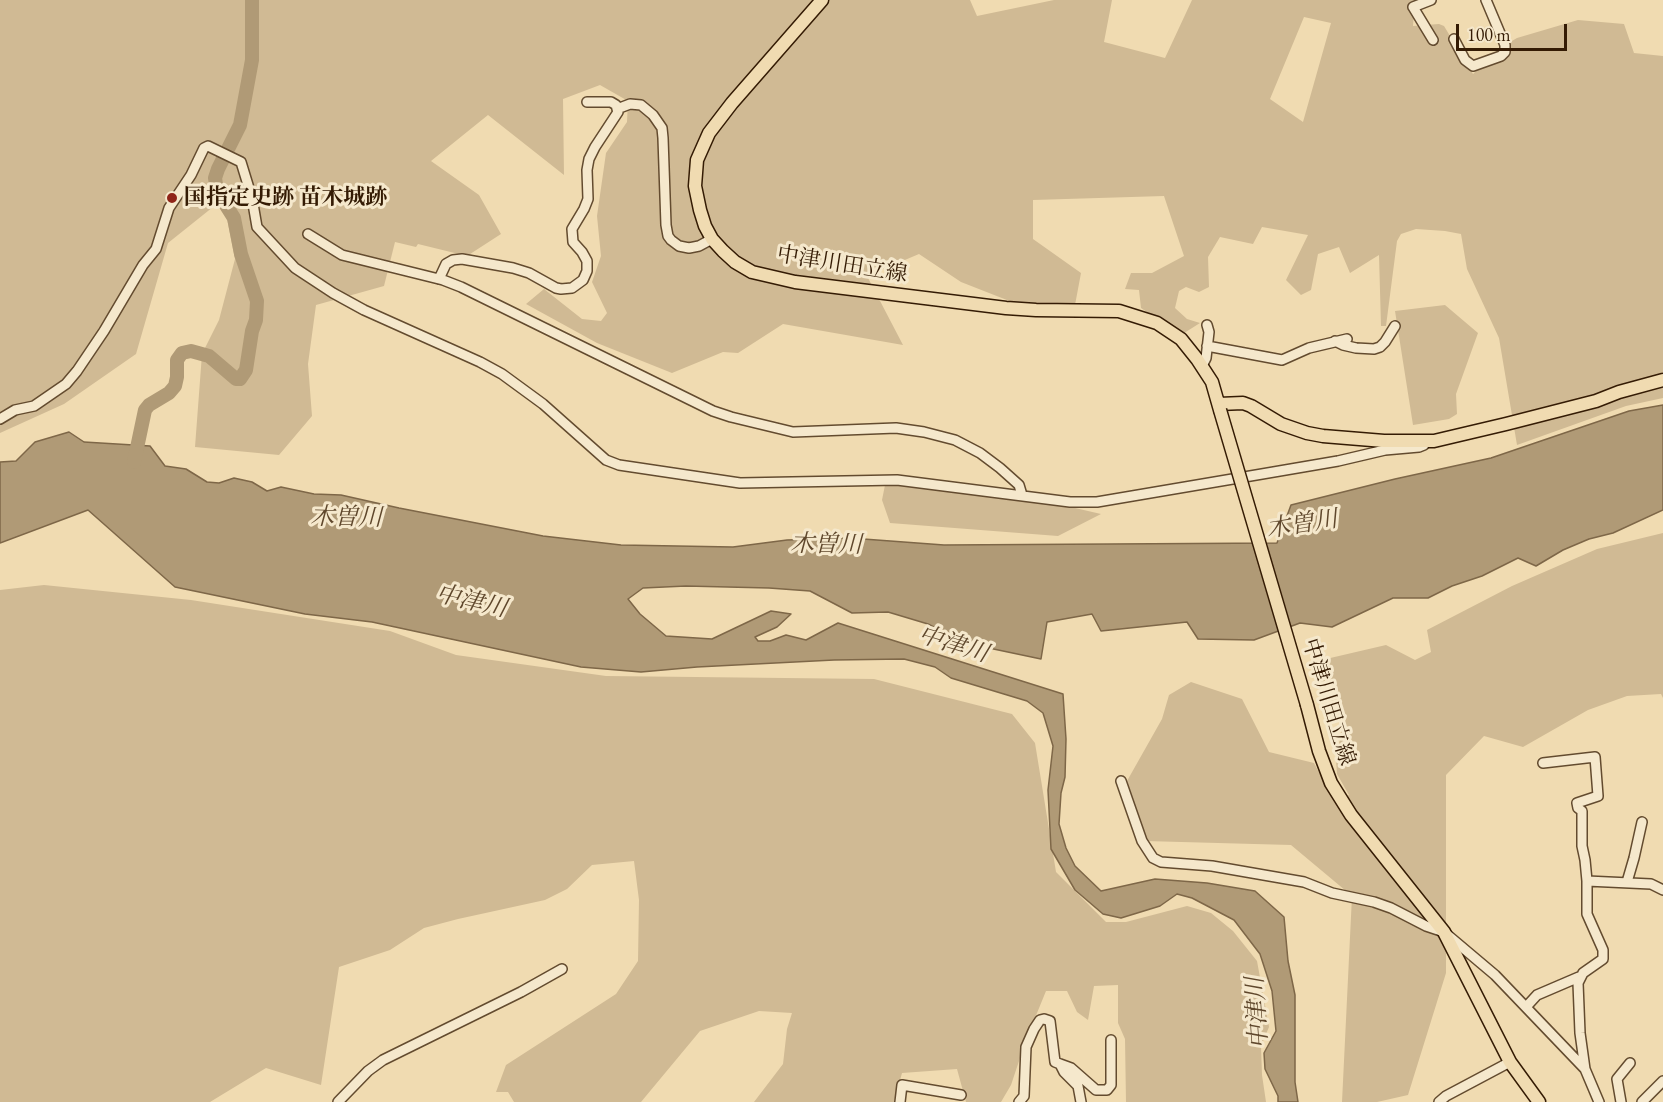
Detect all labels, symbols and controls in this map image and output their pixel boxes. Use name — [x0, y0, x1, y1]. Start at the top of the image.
scale bar — [1459, 12, 1570, 50]
text: 100 m — [1467, 23, 1511, 46]
place label: 国指定史跡 苗木城跡 — [184, 185, 387, 211]
marker: 国指定史跡 苗木城跡 — [165, 191, 179, 205]
street label: 中津川田立線 — [775, 242, 909, 288]
water label: 木曽川 — [310, 503, 382, 533]
water label: 木曽川 — [1264, 505, 1340, 545]
water label: 木曽川 — [790, 530, 862, 560]
water label: 中津川 — [433, 580, 509, 624]
water label: 中津川 — [914, 621, 992, 669]
street label: 中津川田立線 — [1296, 635, 1360, 769]
water label: 中津川 — [1241, 976, 1275, 1050]

